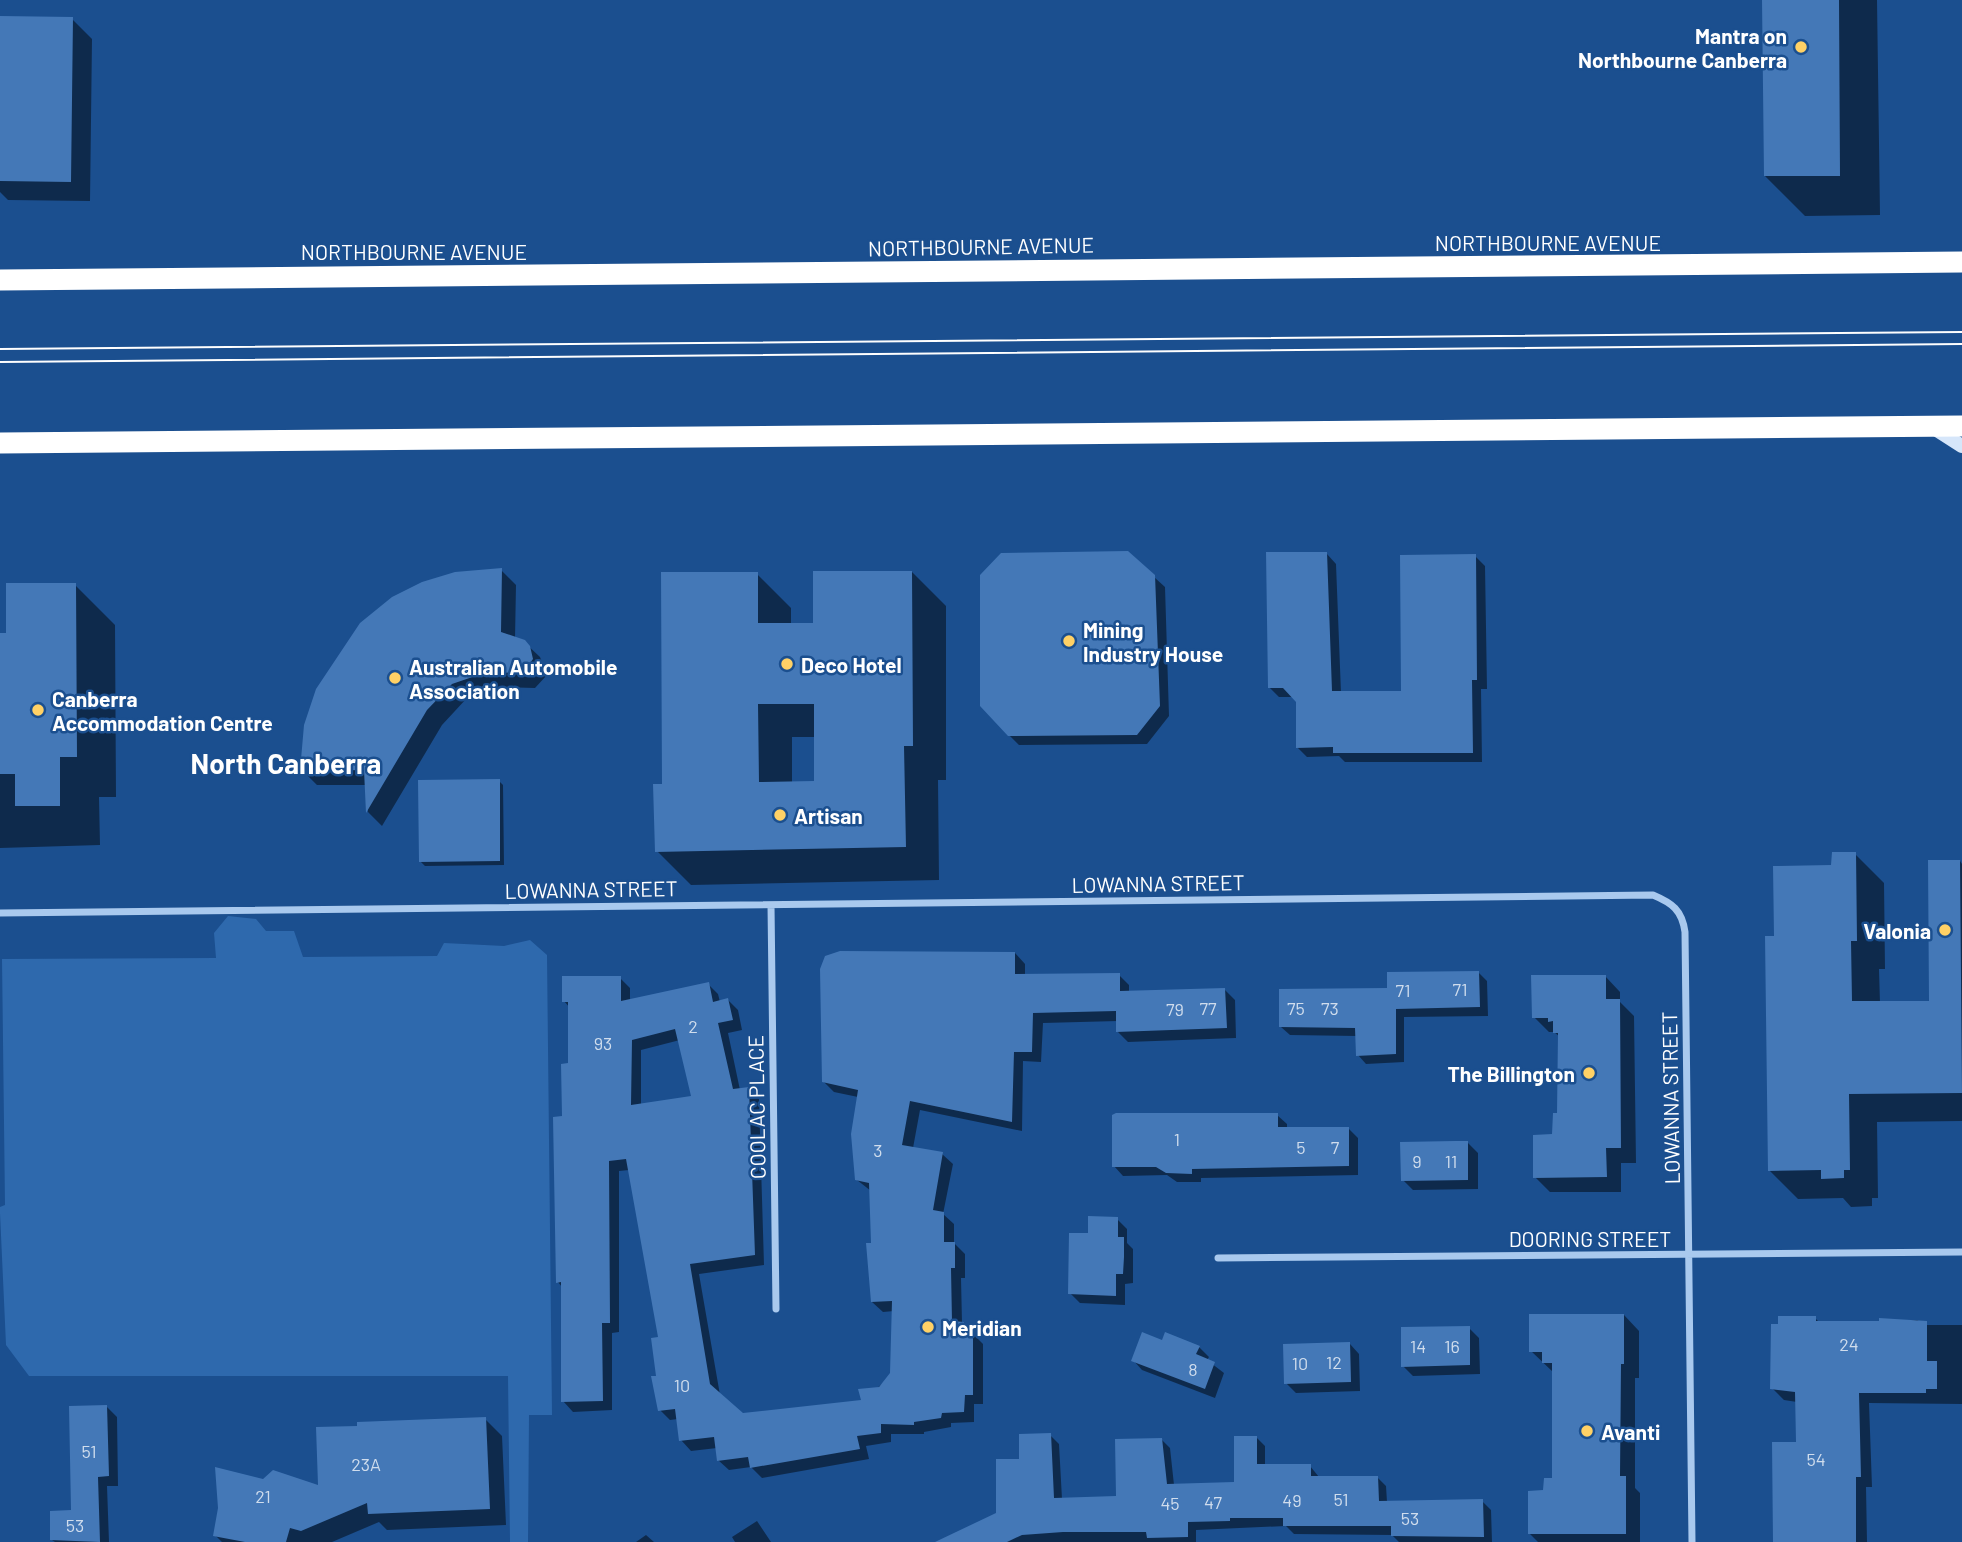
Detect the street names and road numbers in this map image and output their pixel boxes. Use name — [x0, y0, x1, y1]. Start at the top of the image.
street label: NORTHBOURNE AVENUE — [1435, 230, 1661, 255]
street label: NORTHBOURNE AVENUE — [868, 232, 1094, 260]
street label: NORTHBOURNE AVENUE — [301, 239, 527, 264]
street label: LOWANNA STREET — [1071, 869, 1245, 897]
street label: LOWANNA STREET — [504, 875, 678, 903]
street label: LOWANNA STREET — [1656, 1011, 1684, 1185]
street label: COOLAC PLACE — [742, 1035, 770, 1179]
street label: DOORING STREET — [1509, 1226, 1671, 1251]

